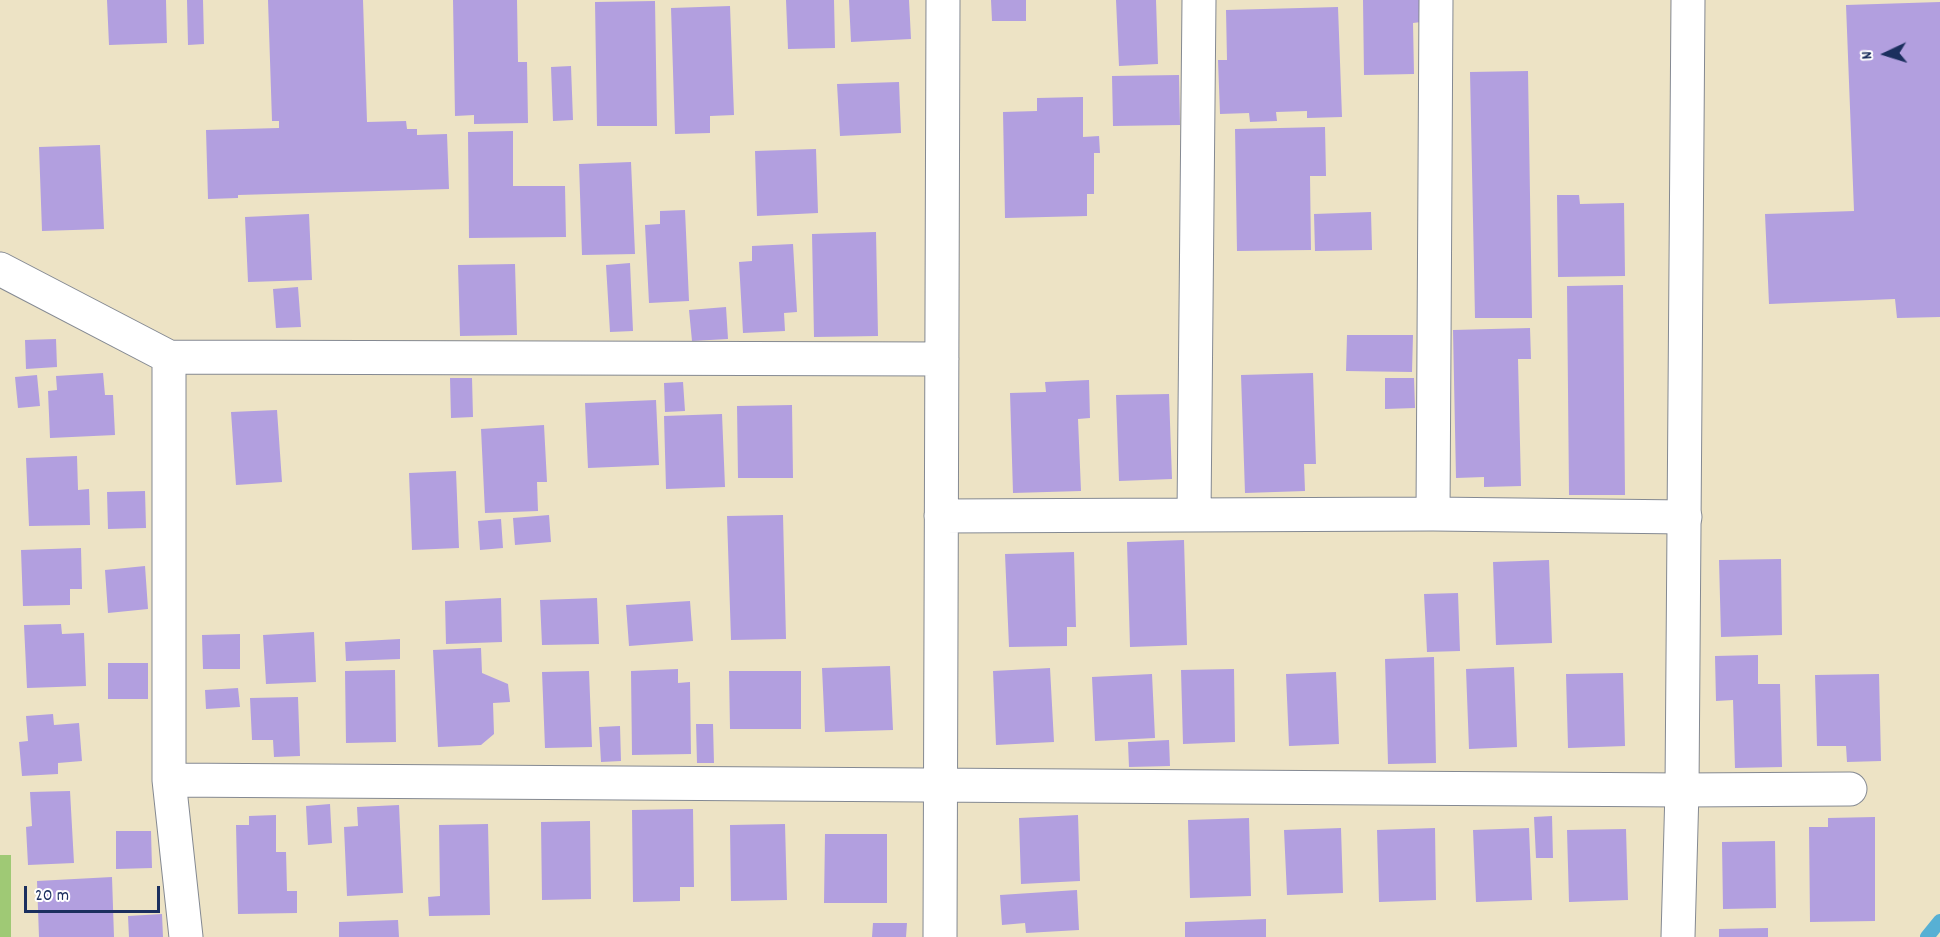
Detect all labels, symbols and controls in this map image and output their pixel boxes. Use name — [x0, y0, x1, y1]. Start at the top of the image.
north arrow — [1856, 24, 1916, 84]
text: N — [1856, 51, 1879, 60]
scale bar — [27, 874, 164, 912]
text: 20 m — [35, 884, 69, 909]

